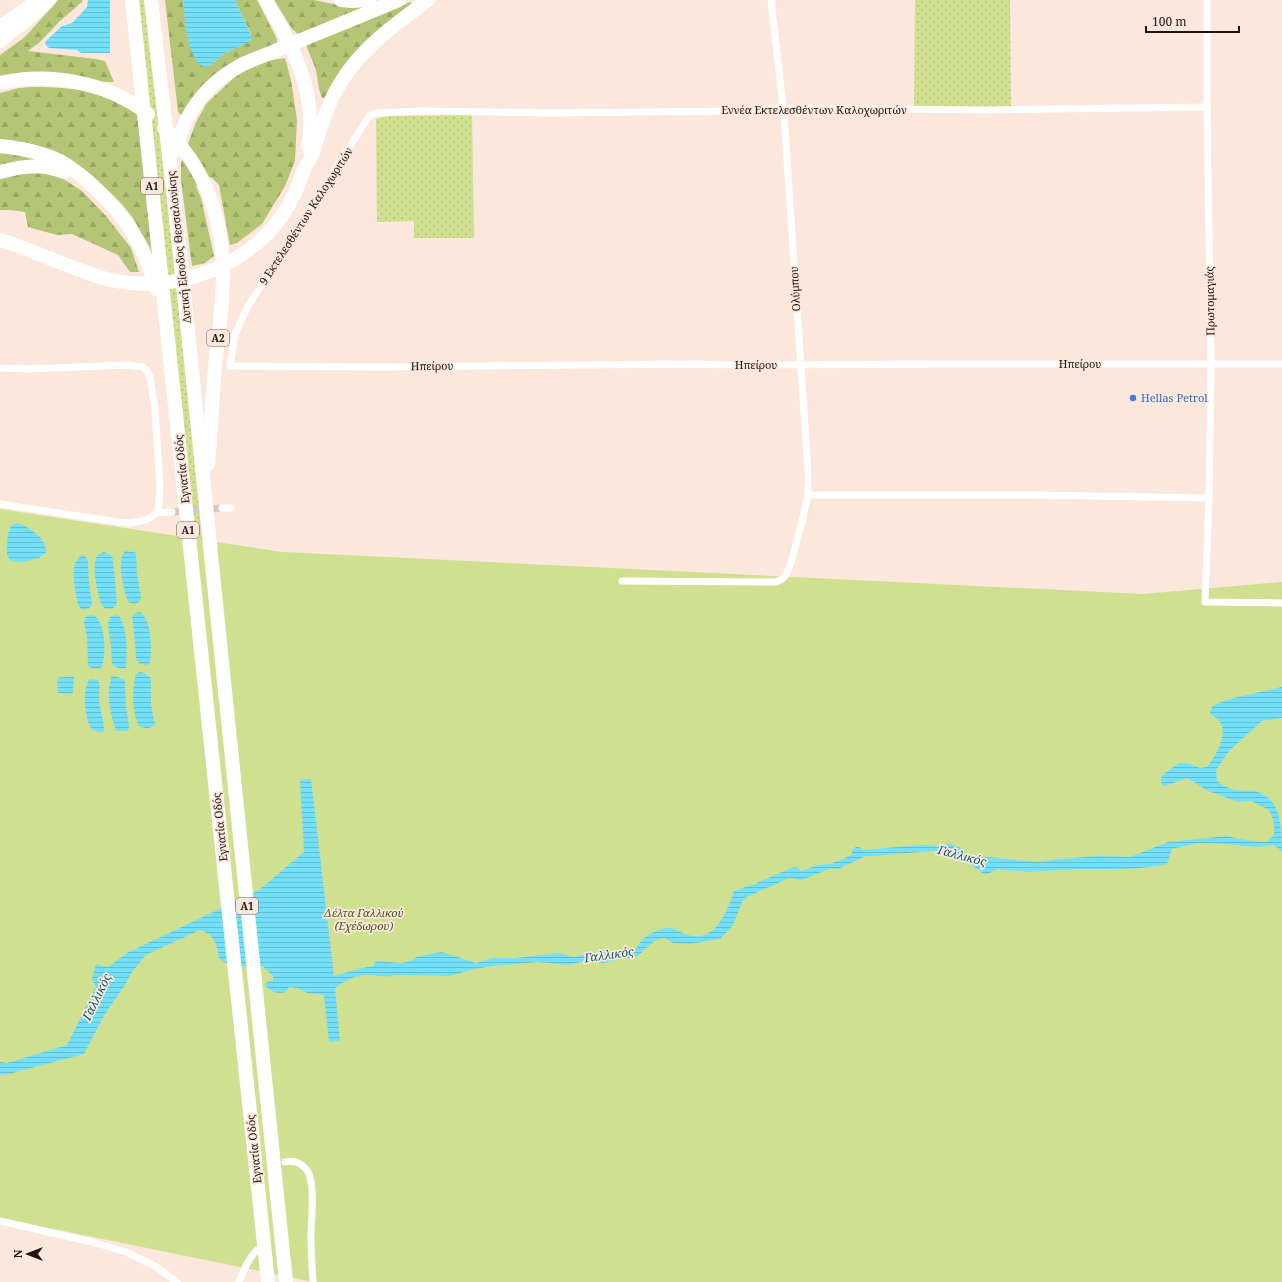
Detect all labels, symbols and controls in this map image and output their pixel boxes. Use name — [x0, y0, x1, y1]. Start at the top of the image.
scale bar — [1146, 8, 1239, 34]
text: 100 m — [1152, 13, 1187, 30]
street label: Εννέα Εκτελεσθέντων Καλοχωριτών — [721, 102, 907, 117]
street label: 9 Εκτελεσθέντων Καλοχωριτών — [255, 144, 356, 287]
street label: Δυτική Είσοδος Θεσσαλονίκης — [163, 170, 194, 324]
road number: Α1 — [141, 178, 163, 194]
street label: Ολύμπου — [786, 266, 803, 312]
street label: Πρωτομαγιάς — [1201, 266, 1218, 336]
road number: Α2 — [207, 330, 229, 346]
street label: Ηπείρου — [1059, 356, 1101, 371]
street label: Ηπείρου — [735, 357, 777, 372]
street label: Ηπείρου — [411, 358, 453, 373]
place label: Hellas Petrol — [1141, 390, 1208, 405]
marker: Hellas Petrol — [1128, 393, 1138, 403]
street label: Εγνατία Οδός — [170, 434, 193, 504]
road number: Α1 — [177, 522, 199, 538]
street label: Εγνατία Οδός — [208, 792, 231, 862]
water label: Γαλλικός — [935, 841, 989, 870]
road number: Α1 — [236, 898, 258, 914]
park label: Δέλτα Γαλλικού (Εχέδωρου) — [323, 905, 404, 933]
water label: Γαλλικός — [582, 943, 635, 967]
water label: Γαλλικός — [78, 971, 115, 1024]
street label: Εγνατία Οδός — [242, 1114, 265, 1184]
north arrow — [8, 1234, 48, 1274]
text: N — [10, 1249, 25, 1258]

